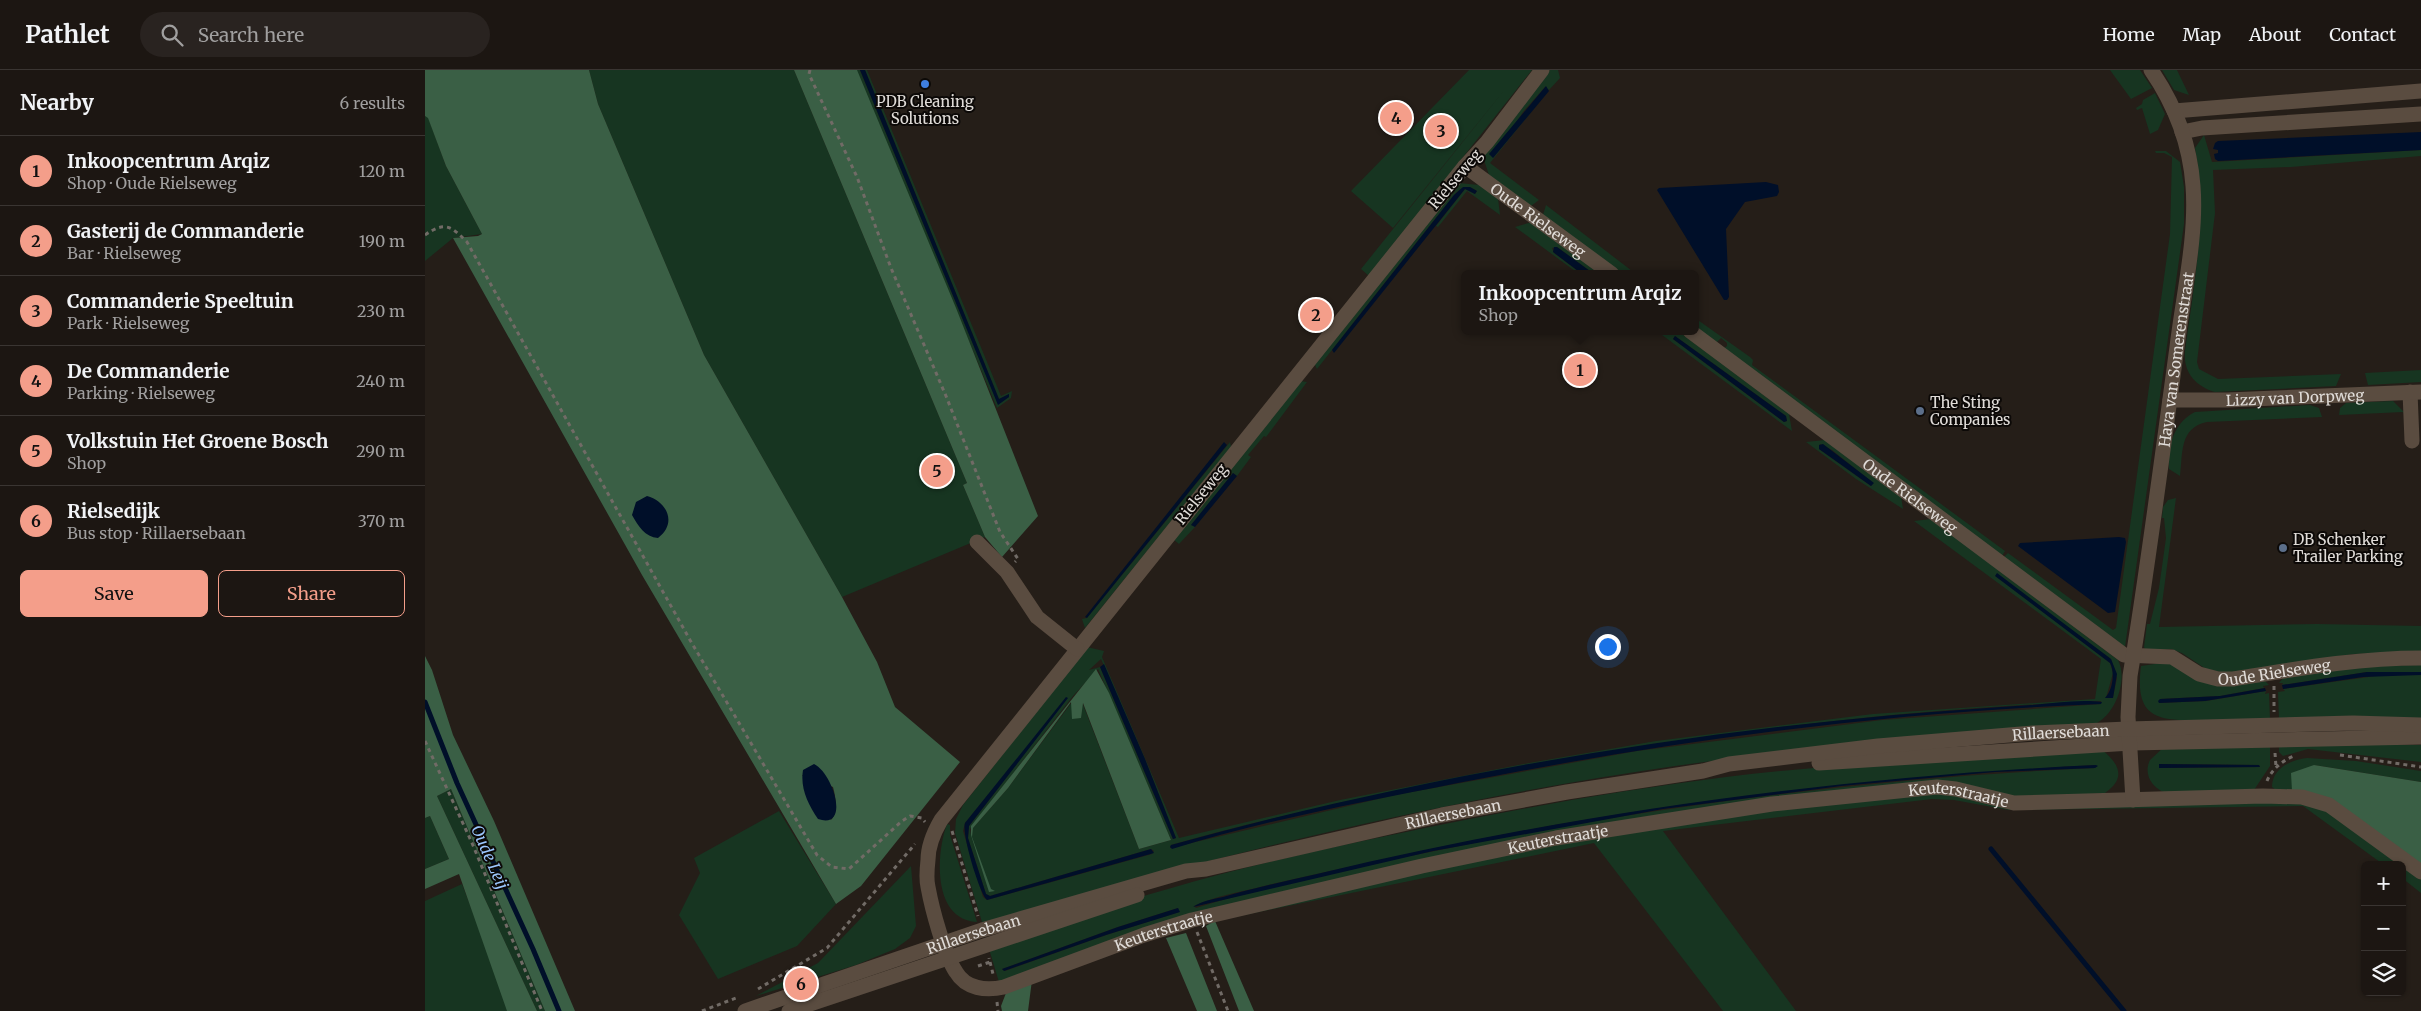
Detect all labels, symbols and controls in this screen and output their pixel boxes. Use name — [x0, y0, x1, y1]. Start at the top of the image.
search box — [140, 12, 490, 57]
text: Pathlet — [25, 19, 110, 50]
icon: search — [158, 21, 186, 49]
text: Search here — [198, 23, 304, 47]
text: Home — [2103, 23, 2155, 46]
text: Map — [2183, 23, 2221, 46]
text: About — [2249, 23, 2301, 46]
text: Contact — [2329, 23, 2396, 46]
marker: PDB Cleaning Solutions — [919, 78, 931, 90]
text: Nearby — [20, 89, 94, 116]
place label: PDB Cleaning Solutions — [876, 92, 974, 128]
text: 6 results — [340, 93, 405, 113]
pin: 4 — [1380, 99, 1412, 137]
pin: 3 — [1425, 112, 1457, 150]
street label: Rielseweg — [1424, 145, 1486, 213]
text: Inkoopcentrum Arqiz — [67, 149, 270, 173]
text: 1 — [32, 161, 40, 181]
text: 120 m — [359, 161, 405, 181]
text: Shop · Oude Rielseweg — [67, 173, 237, 193]
street label: Oude Rielseweg — [1487, 179, 1590, 261]
text: Gasterij de Commanderie — [67, 219, 304, 243]
text: 2 — [31, 231, 41, 251]
text: 190 m — [359, 231, 405, 251]
text: Bar · Rielseweg — [67, 243, 181, 263]
popup — [1461, 270, 1699, 335]
street label: Haya van Somerenstraat — [2154, 271, 2197, 448]
text: Inkoopcentrum Arqiz — [1479, 281, 1681, 305]
text: Commanderie Speeltuin — [67, 289, 294, 313]
pin: 2 — [1300, 296, 1332, 334]
text: 3 — [31, 301, 41, 321]
text: 230 m — [357, 301, 405, 321]
text: Shop — [1479, 305, 1518, 325]
text: Park · Rielseweg — [67, 313, 189, 333]
pin: 1 — [1564, 351, 1596, 389]
text: De Commanderie — [67, 359, 229, 383]
text: 4 — [31, 371, 41, 391]
text: 240 m — [356, 371, 405, 391]
text: Parking · Rielseweg — [67, 383, 215, 403]
street label: Lizzy van Dorpweg — [2225, 385, 2365, 410]
place label: The Sting Companies — [1930, 393, 2010, 429]
marker: The Sting Companies — [1914, 405, 1926, 417]
text: Volkstuin Het Groene Bosch — [67, 429, 329, 453]
text: 5 — [31, 441, 41, 461]
text: 290 m — [356, 441, 405, 461]
pin: 5 — [921, 452, 953, 490]
text: Shop — [67, 453, 106, 473]
street label: Oude Rielseweg — [1859, 454, 1962, 537]
street label: Rielseweg — [1171, 460, 1231, 528]
text: Rielsedijk — [67, 499, 160, 523]
text: 6 — [31, 511, 41, 531]
text: 370 m — [358, 511, 405, 531]
text: Bus stop · Rillaersebaan — [67, 523, 246, 543]
place label: DB Schenker Trailer Parking — [2293, 530, 2403, 566]
marker: DB Schenker Trailer Parking — [2277, 542, 2289, 554]
button: Save — [20, 570, 208, 617]
button: Share — [218, 570, 405, 617]
your location — [1595, 634, 1621, 660]
street label: Oude Rielseweg — [2218, 655, 2332, 689]
street label: Rillaersebaan — [2011, 720, 2110, 744]
street label: Keuterstraatje — [1907, 777, 2011, 811]
street label: Rillaersebaan — [1403, 795, 1503, 833]
street label: Keuterstraatje — [1506, 820, 1610, 857]
water label: Oude Leij — [467, 822, 513, 892]
map controls — [2361, 861, 2406, 996]
button: + — [2361, 861, 2406, 906]
street label: Keuterstraatje — [1112, 906, 1214, 955]
button: − — [2361, 906, 2406, 951]
street label: Rillaersebaan — [924, 910, 1023, 958]
button: layers — [2361, 951, 2406, 996]
pin: 6 — [785, 965, 817, 1003]

